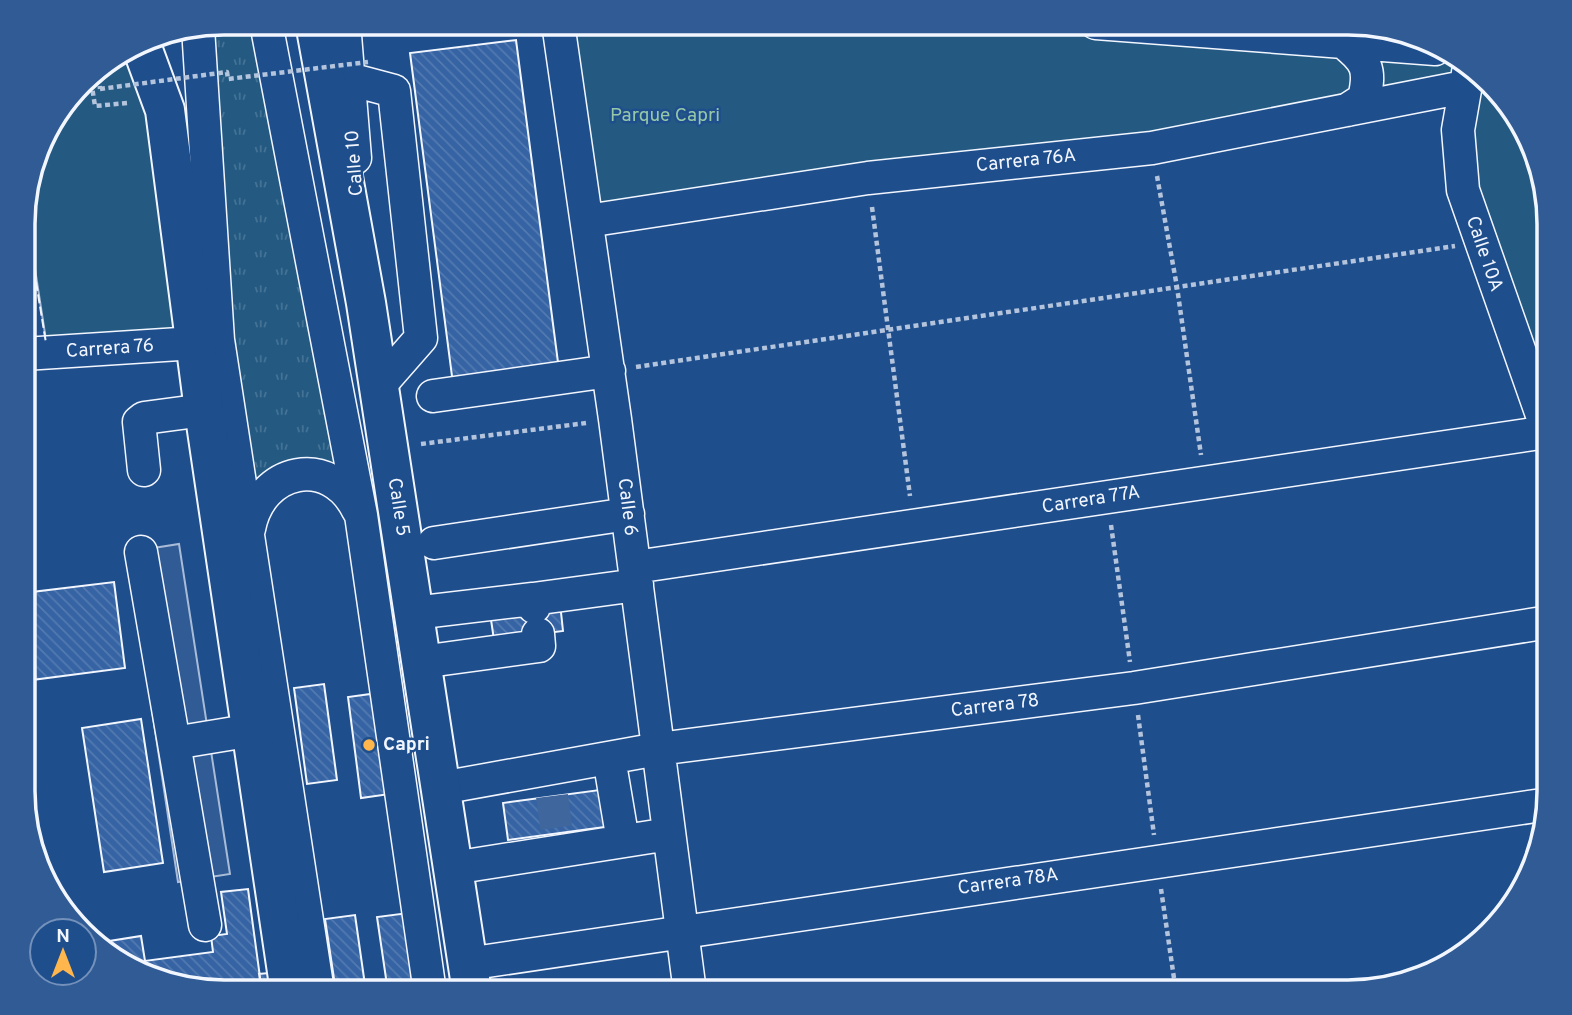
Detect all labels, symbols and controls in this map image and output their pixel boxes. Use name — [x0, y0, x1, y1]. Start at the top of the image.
park label: Parque Capri — [610, 104, 720, 128]
street label: Calle 10 — [341, 129, 369, 197]
street label: Carrera 76A — [975, 144, 1077, 178]
street label: Calle 10A — [1460, 213, 1508, 295]
street label: Carrera 76 — [65, 334, 155, 364]
street label: Calle 5 — [382, 476, 414, 538]
street label: Calle 6 — [612, 477, 642, 537]
street label: Carrera 77A — [1040, 480, 1142, 520]
street label: Carrera 78 — [949, 689, 1041, 723]
place label: Capri — [383, 733, 430, 757]
marker: Capri — [361, 737, 377, 753]
street label: Carrera 78A — [956, 863, 1060, 901]
north arrow — [28, 917, 98, 987]
text: N — [56, 925, 70, 949]

